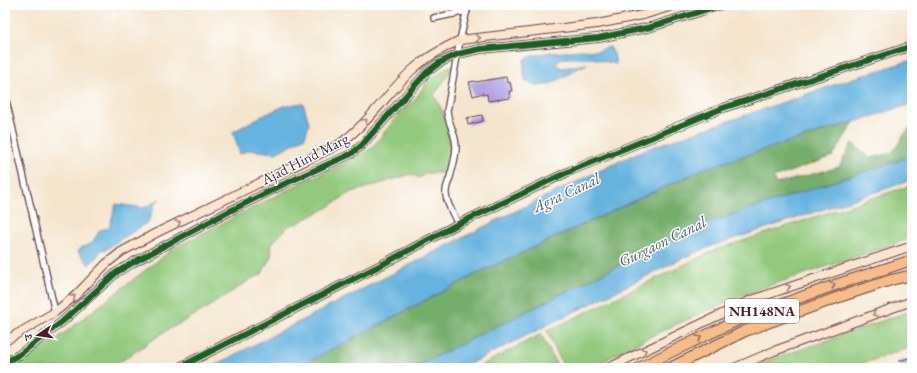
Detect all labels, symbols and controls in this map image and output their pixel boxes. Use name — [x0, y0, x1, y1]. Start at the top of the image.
one-way arrow — [475, 34, 481, 43]
one-way arrow — [360, 118, 368, 126]
street label: Ajad Hind Marg — [257, 128, 352, 189]
water label: Agra Canal — [528, 168, 604, 218]
water label: Gurgaon Canal — [615, 211, 710, 272]
one-way arrow — [174, 220, 181, 228]
one-way arrow — [830, 282, 837, 290]
one-way arrow — [784, 283, 791, 292]
one-way arrow — [68, 295, 76, 302]
road number: NH148NA — [725, 299, 799, 323]
one-way arrow — [872, 310, 879, 318]
north arrow — [18, 315, 58, 355]
text: उ — [20, 332, 36, 343]
one-way arrow — [695, 335, 703, 343]
one-way arrow — [639, 348, 647, 356]

